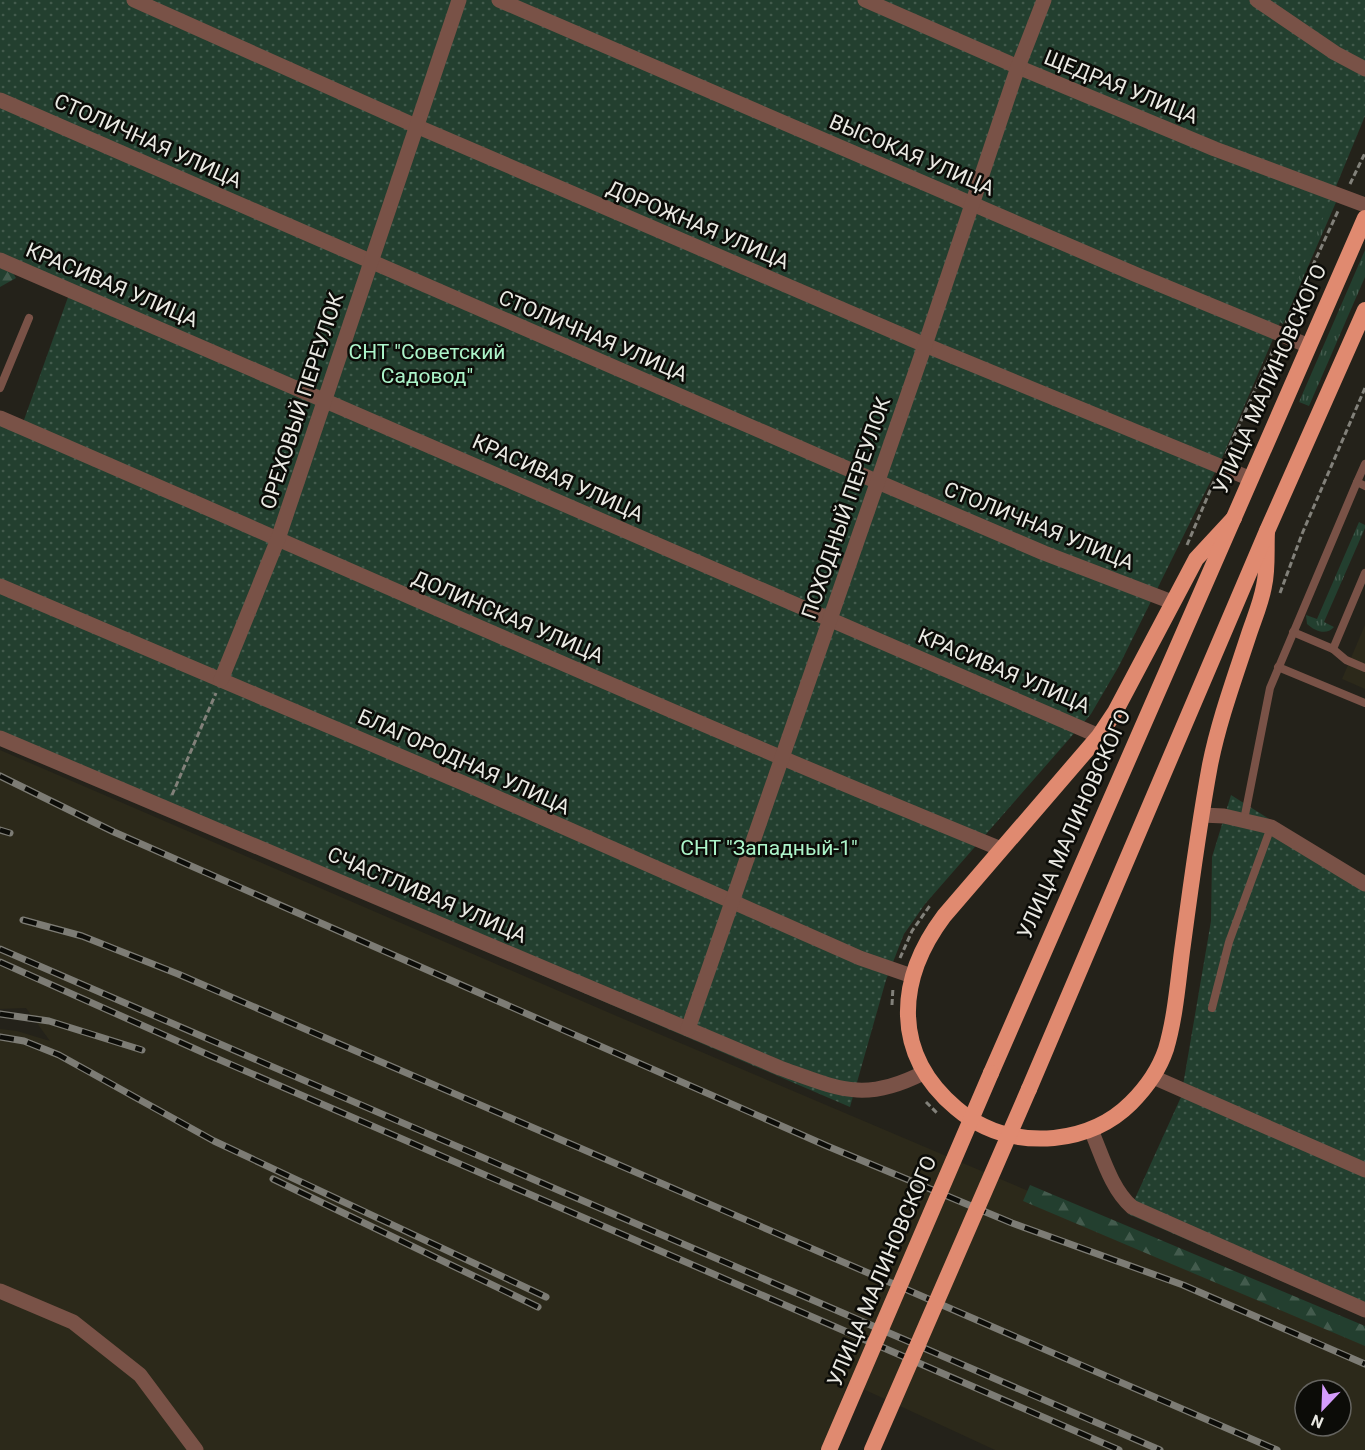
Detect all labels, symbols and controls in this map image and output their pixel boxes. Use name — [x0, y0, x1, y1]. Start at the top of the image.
street label: ЩЕДРАЯ УЛИЦА — [1041, 45, 1202, 129]
street label: СТОЛИЧНАЯ УЛИЦА — [50, 89, 246, 193]
street label: ВЫСОКАЯ УЛИЦА — [826, 109, 998, 201]
street label: ДОРОЖНАЯ УЛИЦА — [603, 176, 793, 274]
street label: КРАСИВАЯ УЛИЦА — [22, 238, 202, 332]
street label: УЛИЦА МАЛИНОВСКОГО — [1209, 261, 1331, 497]
street label: СТОЛИЧНАЯ УЛИЦА — [495, 285, 691, 387]
street label: ОРЕХОВЫЙ ПЕРЕУЛОК — [256, 289, 348, 512]
park label: СНТ "Советский Садовод" — [349, 340, 505, 388]
street label: ПОХОДНЫЙ ПЕРЕУЛОК — [797, 394, 895, 622]
street label: КРАСИВАЯ УЛИЦА — [469, 429, 648, 527]
street label: СТОЛИЧНАЯ УЛИЦА — [940, 477, 1138, 575]
street label: ДОЛИНСКАЯ УЛИЦА — [409, 566, 608, 668]
street label: КРАСИВАЯ УЛИЦА — [914, 624, 1094, 718]
street label: БЛАГОРОДНАЯ УЛИЦА — [354, 704, 574, 820]
street label: УЛИЦА МАЛИНОВСКОГО — [1013, 706, 1135, 942]
park label: СНТ "Западный-1" — [680, 836, 858, 860]
street label: СЧАСТЛИВАЯ УЛИЦА — [324, 842, 531, 948]
street label: УЛИЦА МАЛИНОВСКОГО — [822, 1152, 942, 1390]
north arrow — [1293, 1378, 1353, 1438]
text: N — [1308, 1410, 1326, 1432]

